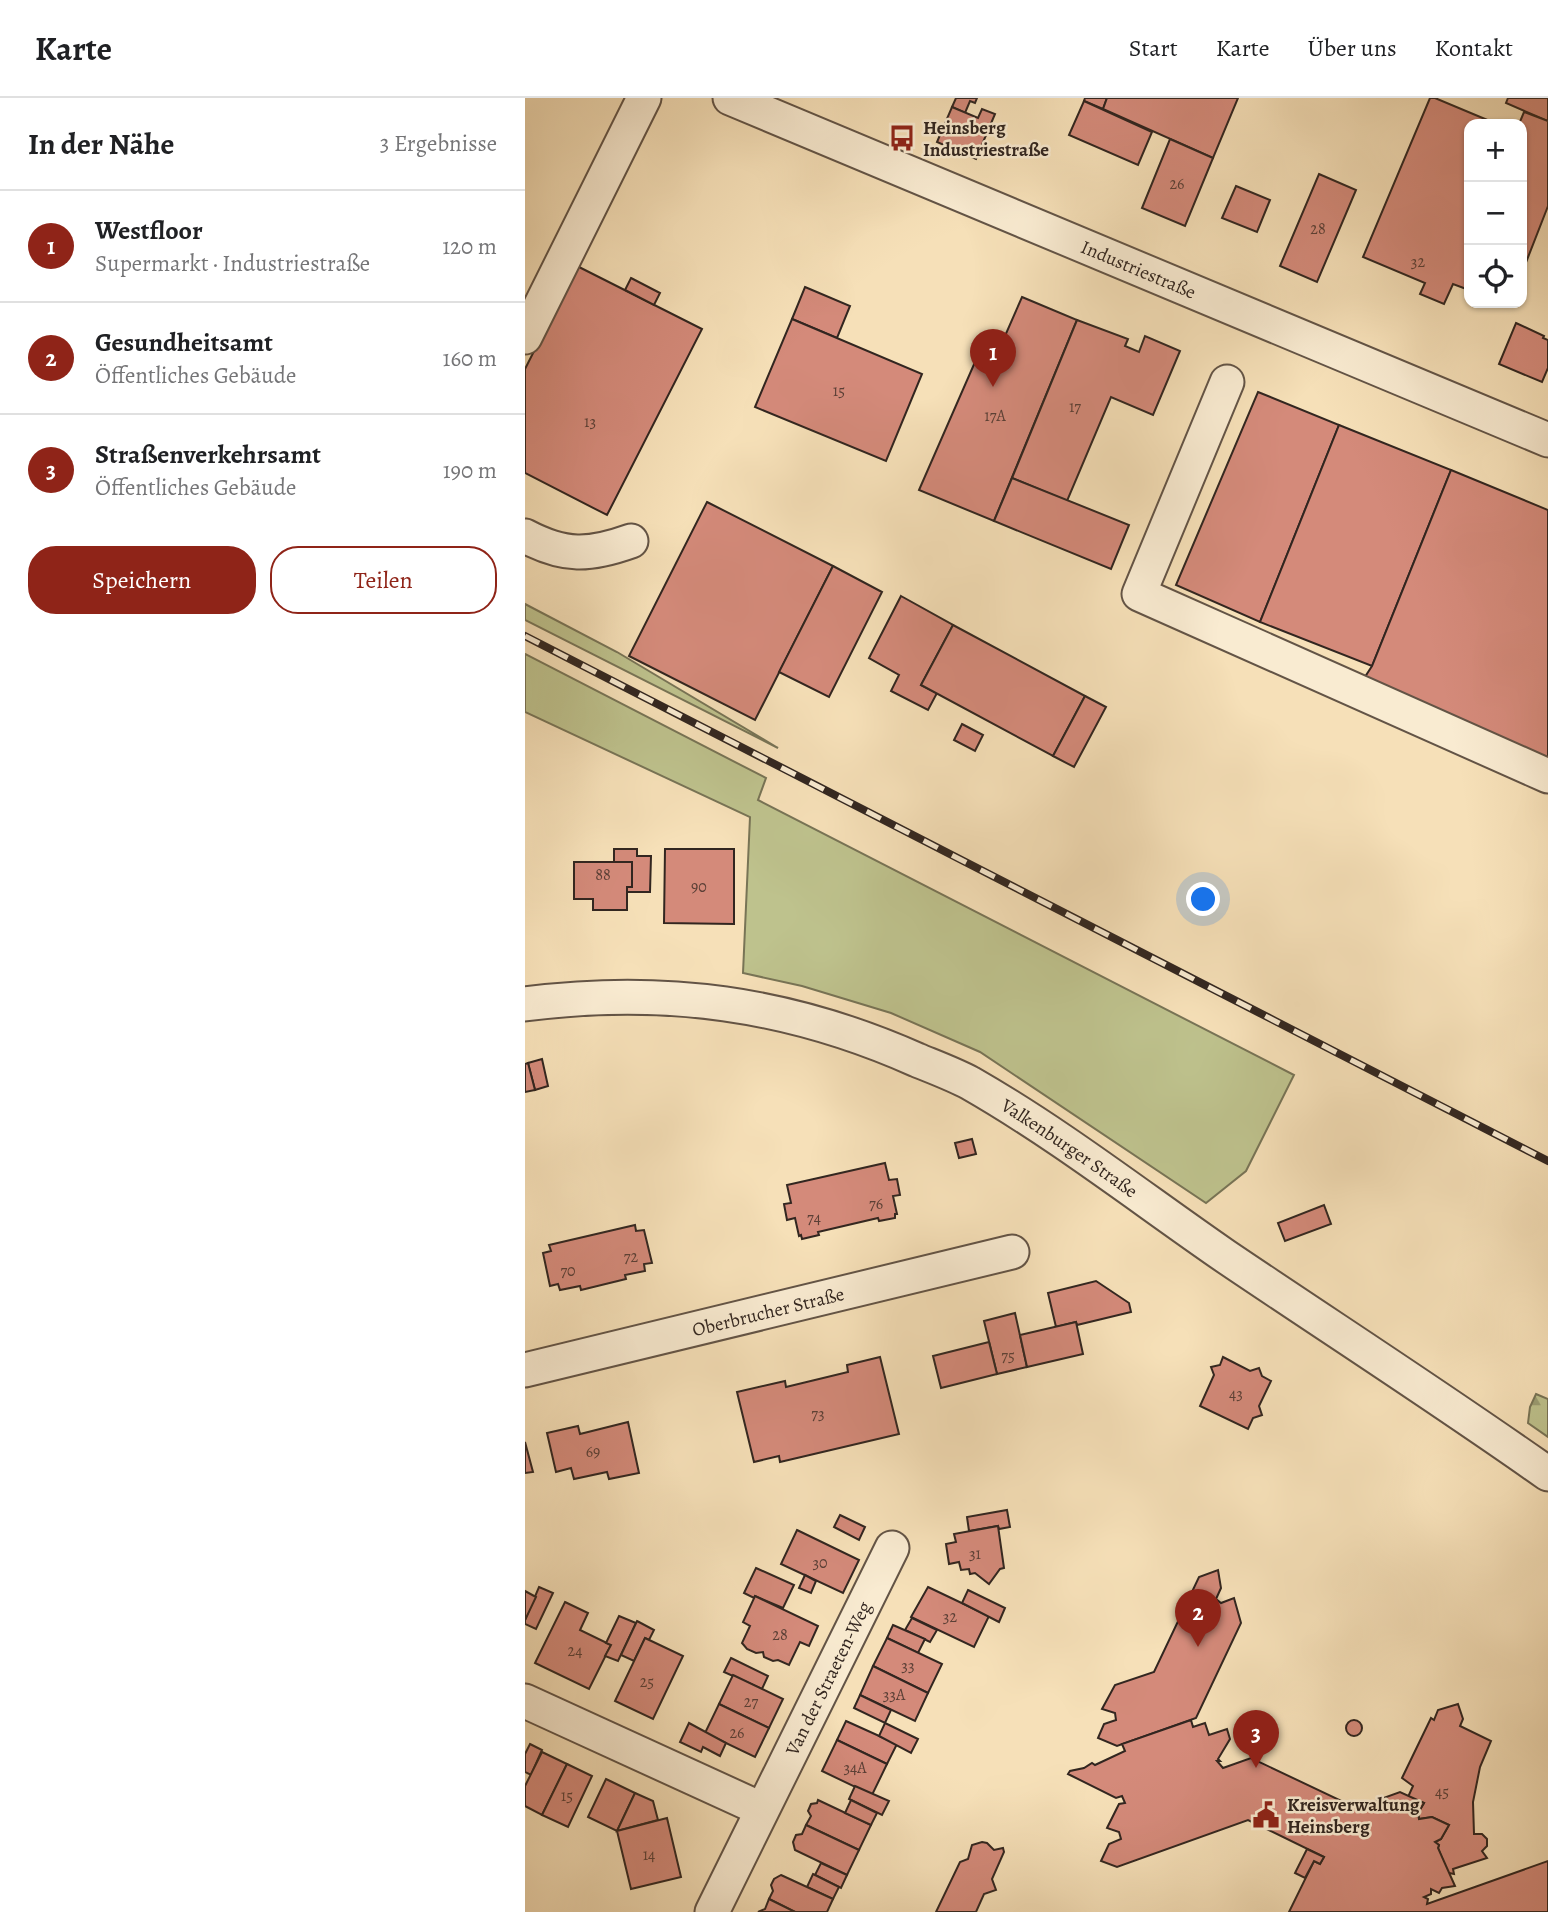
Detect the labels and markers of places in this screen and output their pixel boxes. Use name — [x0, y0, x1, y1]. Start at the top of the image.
place label: Heinsberg Industriestraße — [923, 115, 1049, 163]
bus stop icon: Heinsberg Industriestraße — [887, 123, 917, 153]
pin: 1 — [970, 329, 1016, 387]
pin: 2 — [1175, 1589, 1221, 1647]
pin: 3 — [1233, 1710, 1279, 1768]
place label: Kreisverwaltung Heinsberg — [1287, 1792, 1420, 1840]
public building icon: Kreisverwaltung Heinsberg — [1251, 1800, 1281, 1830]

